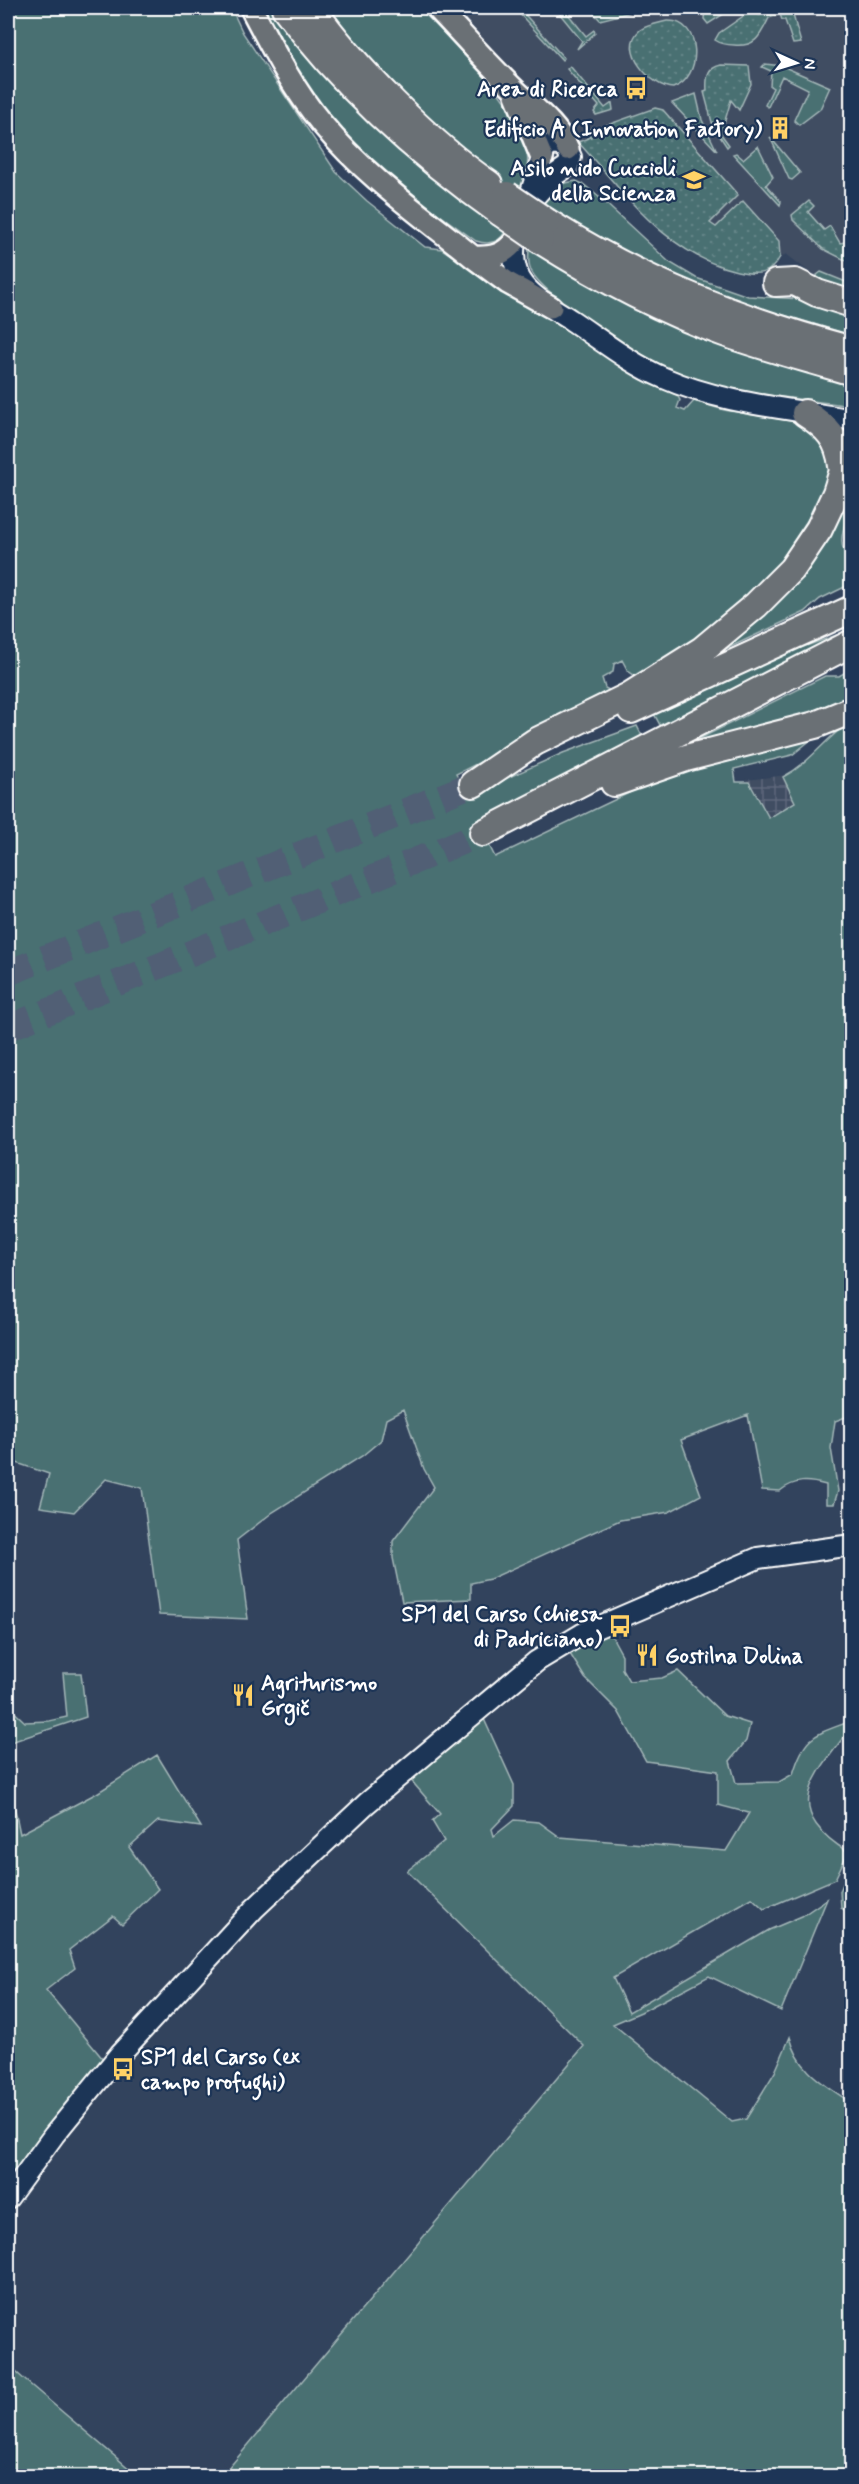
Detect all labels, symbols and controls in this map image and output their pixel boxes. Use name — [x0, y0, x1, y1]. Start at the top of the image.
north arrow — [766, 33, 826, 93]
text: N — [799, 58, 820, 70]
bus stop icon: Area di Ricerca — [623, 75, 649, 101]
place label: Area di Ricerca — [477, 76, 618, 104]
building icon: Edificio A (Innovation Factory) — [767, 115, 793, 141]
place label: Edificio A (Innovation Factory) — [484, 116, 762, 144]
place label: Asilo nido Cuccioli della Scienza — [511, 155, 676, 208]
school or university icon: Asilo nido Cuccioli della Scienza — [681, 167, 707, 193]
place label: SP1 del Carso (chiesa di Padriciano) — [402, 1601, 603, 1654]
bus stop icon: SP1 del Carso (chiesa di Padriciano) — [607, 1613, 633, 1639]
restaurant icon: Gostilna Dolina — [634, 1642, 660, 1668]
place label: Gostilna Dolina — [665, 1643, 803, 1671]
place label: Agriturismo Grgič — [261, 1670, 377, 1726]
restaurant icon: Agriturismo Grgič — [230, 1682, 256, 1708]
place label: SP1 del Carso (ex campo profughi) — [141, 2044, 300, 2101]
bus stop icon: SP1 del Carso (ex campo profughi) — [110, 2056, 136, 2082]

